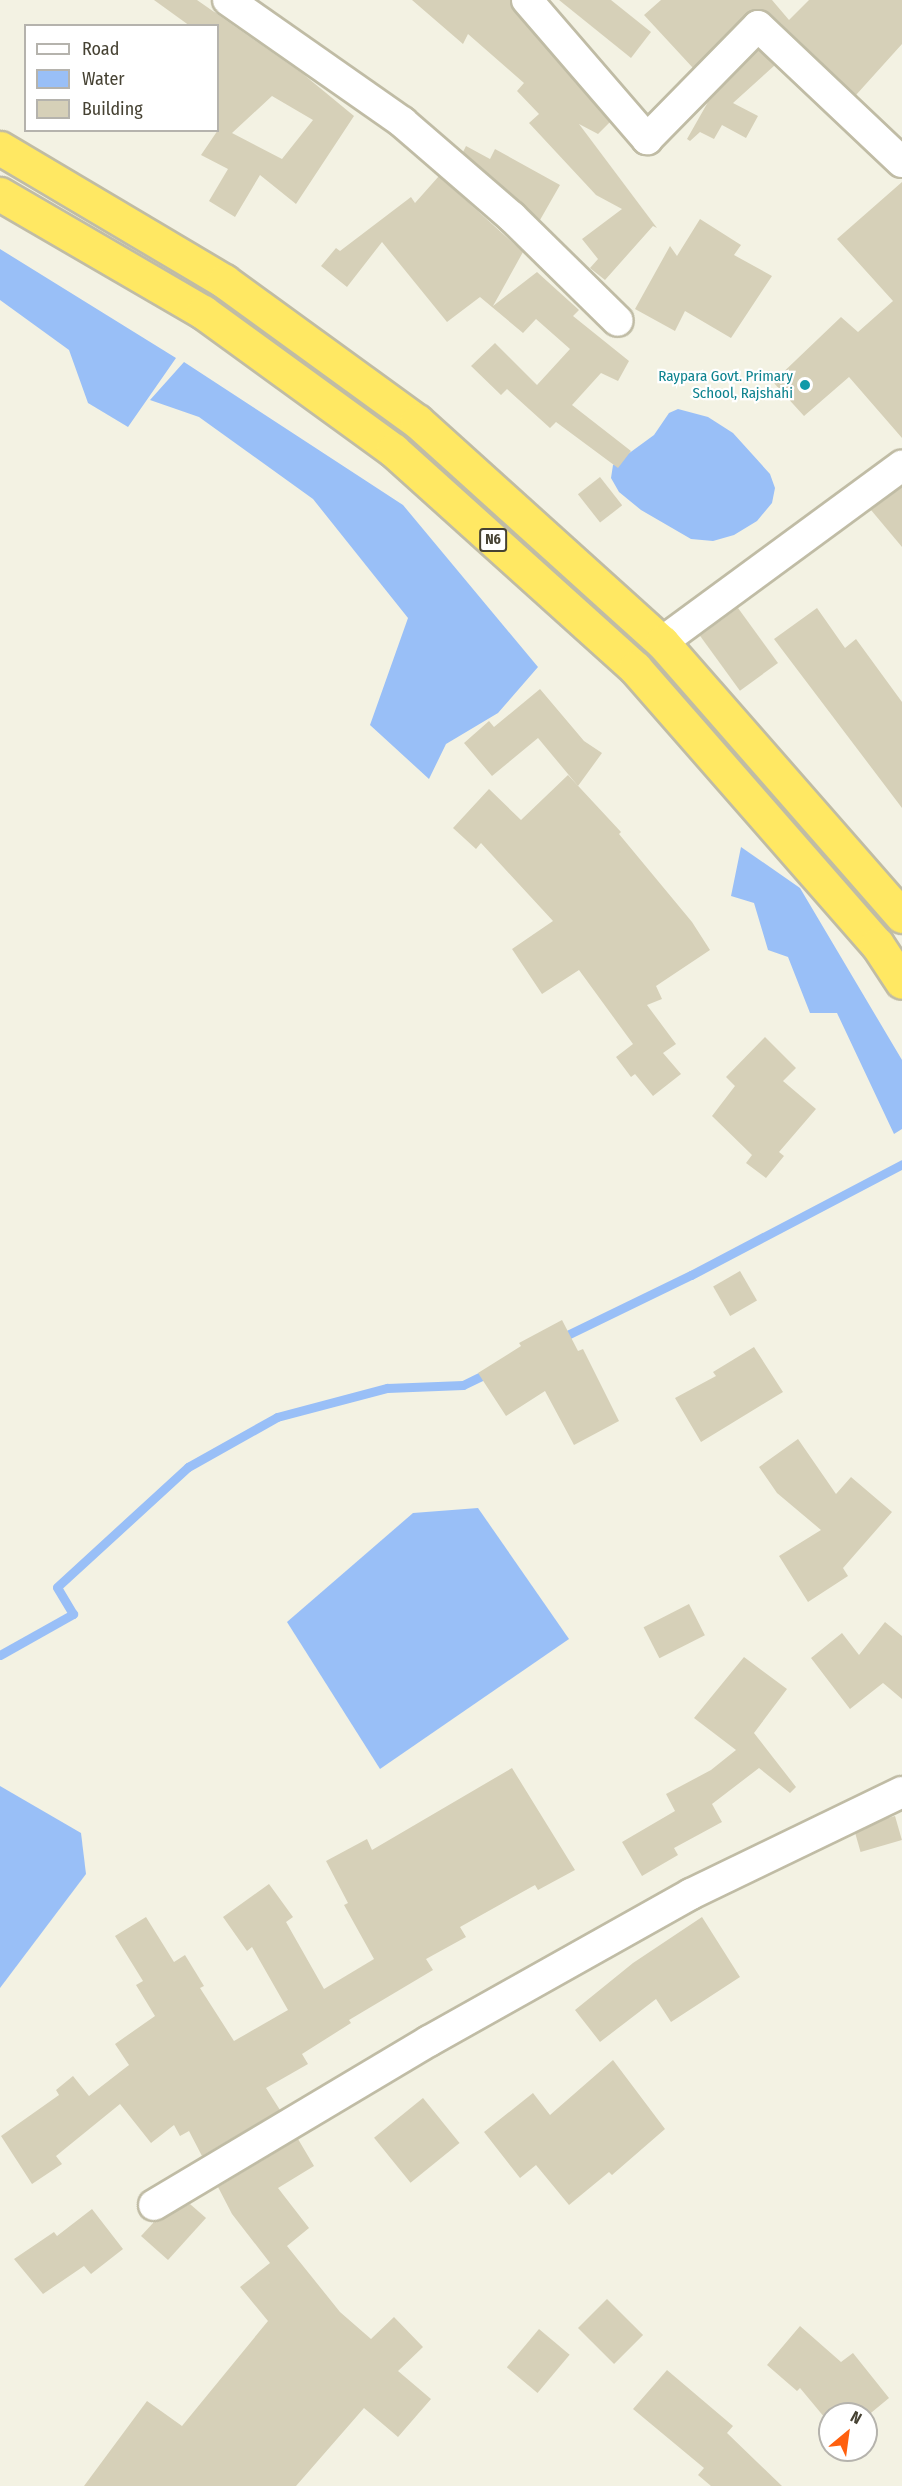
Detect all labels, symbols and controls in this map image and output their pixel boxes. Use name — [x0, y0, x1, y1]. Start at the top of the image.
legend — [24, 24, 219, 132]
text: Road — [82, 38, 119, 60]
text: Water — [82, 68, 125, 90]
text: Building — [82, 98, 143, 120]
place label: Raypara Govt. Primary School, Rajshahi — [658, 367, 793, 402]
marker: Raypara Govt. Primary School, Rajshahi — [798, 378, 812, 392]
road number: N6 — [478, 529, 508, 551]
north arrow — [818, 2402, 878, 2462]
text: N — [847, 2407, 865, 2428]

